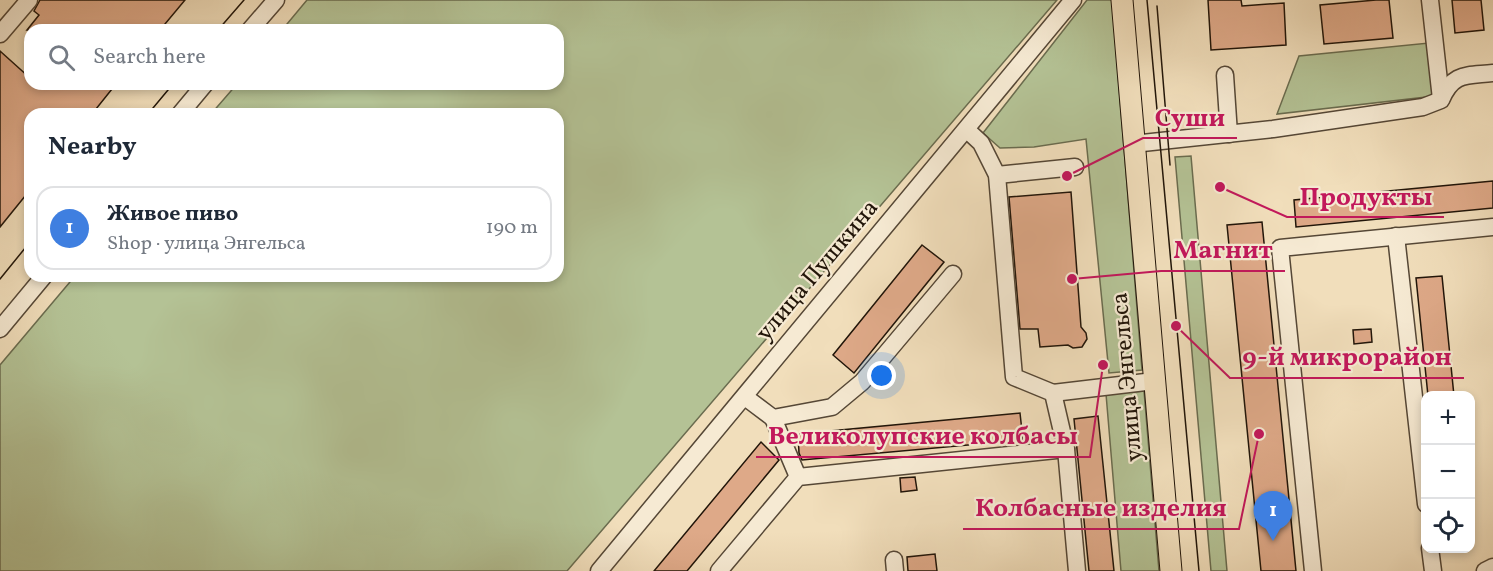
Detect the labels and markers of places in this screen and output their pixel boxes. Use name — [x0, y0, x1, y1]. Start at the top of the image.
callout: Суши — [1143, 94, 1237, 138]
callout: Продукты — [1287, 173, 1444, 217]
callout: Магнит — [1161, 227, 1285, 271]
callout: 9-й микрорайон — [1230, 334, 1464, 378]
callout: Великолупские колбасы — [756, 413, 1090, 457]
callout: Колбасные изделия — [963, 485, 1239, 529]
pin: 1 — [1254, 492, 1292, 541]

